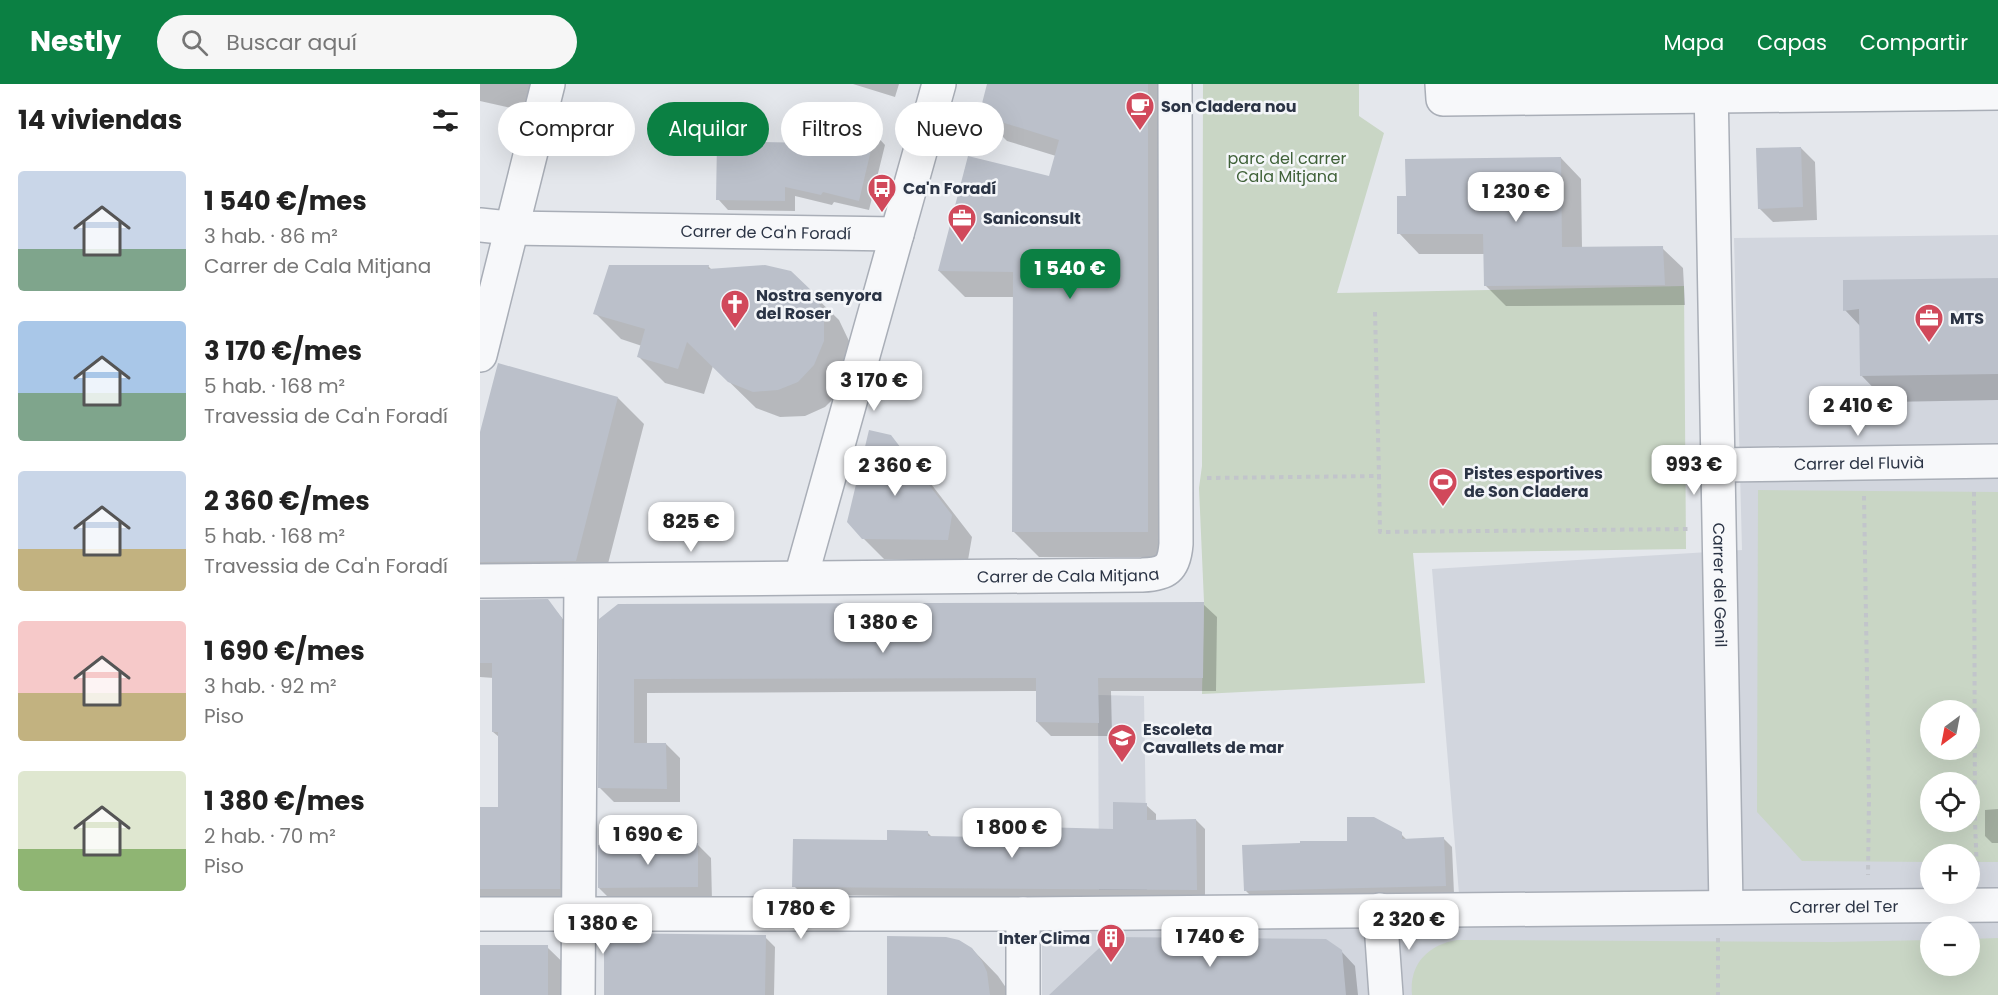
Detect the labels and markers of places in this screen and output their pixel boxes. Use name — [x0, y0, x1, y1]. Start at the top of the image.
cafe icon: Son Cladera nou — [1124, 90, 1156, 132]
place label: Son Cladera nou — [1161, 95, 1297, 118]
bus stop icon: Ca'n Foradí — [866, 172, 898, 214]
pin: 1 230 € — [1461, 172, 1571, 223]
place label: Ca'n Foradí — [903, 177, 996, 200]
office icon: Saniconsult — [946, 202, 978, 244]
place label: Saniconsult — [983, 207, 1081, 230]
pin: 1 540 € — [1015, 249, 1125, 300]
place label: Nostra senyora del Roser — [756, 284, 882, 325]
church icon: Nostra senyora del Roser — [719, 288, 751, 330]
office icon: MTS — [1913, 302, 1945, 344]
place label: MTS — [1950, 307, 1984, 330]
pin: 3 170 € — [819, 361, 929, 412]
pin: 2 410 € — [1803, 386, 1913, 437]
pin: 993 € — [1652, 445, 1736, 496]
pin: 2 360 € — [840, 446, 950, 497]
place label: Pistes esportives de Son Cladera — [1464, 462, 1603, 503]
sports icon: Pistes esportives de Son Cladera — [1427, 466, 1459, 508]
pin: 825 € — [649, 502, 733, 553]
pin: 1 380 € — [828, 603, 938, 654]
place label: Escoleta Cavallets de mar — [1143, 718, 1284, 759]
school or university icon: Escoleta Cavallets de mar — [1106, 722, 1138, 764]
pin: 1 800 € — [957, 808, 1067, 859]
pin: 1 690 € — [593, 815, 703, 866]
pin: 1 780 € — [746, 889, 856, 940]
pin: 2 320 € — [1354, 900, 1464, 951]
pin: 1 380 € — [548, 904, 658, 955]
pin: 1 740 € — [1155, 917, 1265, 968]
building icon: Inter Clima — [1095, 922, 1127, 964]
place label: Inter Clima — [998, 927, 1090, 950]

